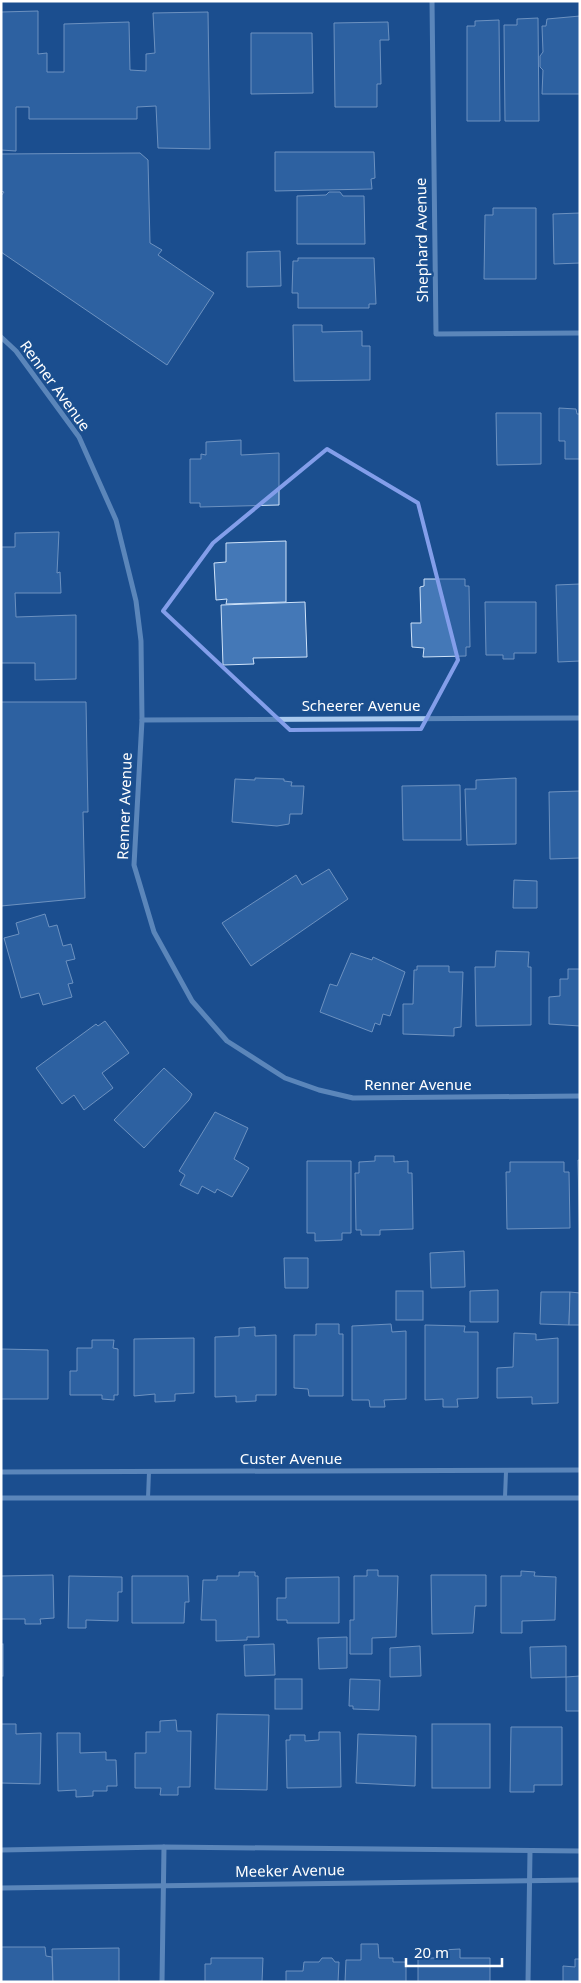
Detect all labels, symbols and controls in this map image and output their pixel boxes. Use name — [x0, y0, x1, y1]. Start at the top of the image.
street label: Shephard Avenue — [410, 178, 432, 302]
street label: Renner Avenue — [16, 336, 96, 435]
street label: Scheerer Avenue — [302, 695, 420, 715]
street label: Renner Avenue — [112, 752, 136, 860]
street label: Renner Avenue — [364, 1074, 472, 1094]
street label: Custer Avenue — [240, 1448, 342, 1468]
street label: Meeker Avenue — [235, 1859, 345, 1881]
scale bar — [406, 1936, 502, 1968]
text: 20 m — [414, 1942, 449, 1962]

